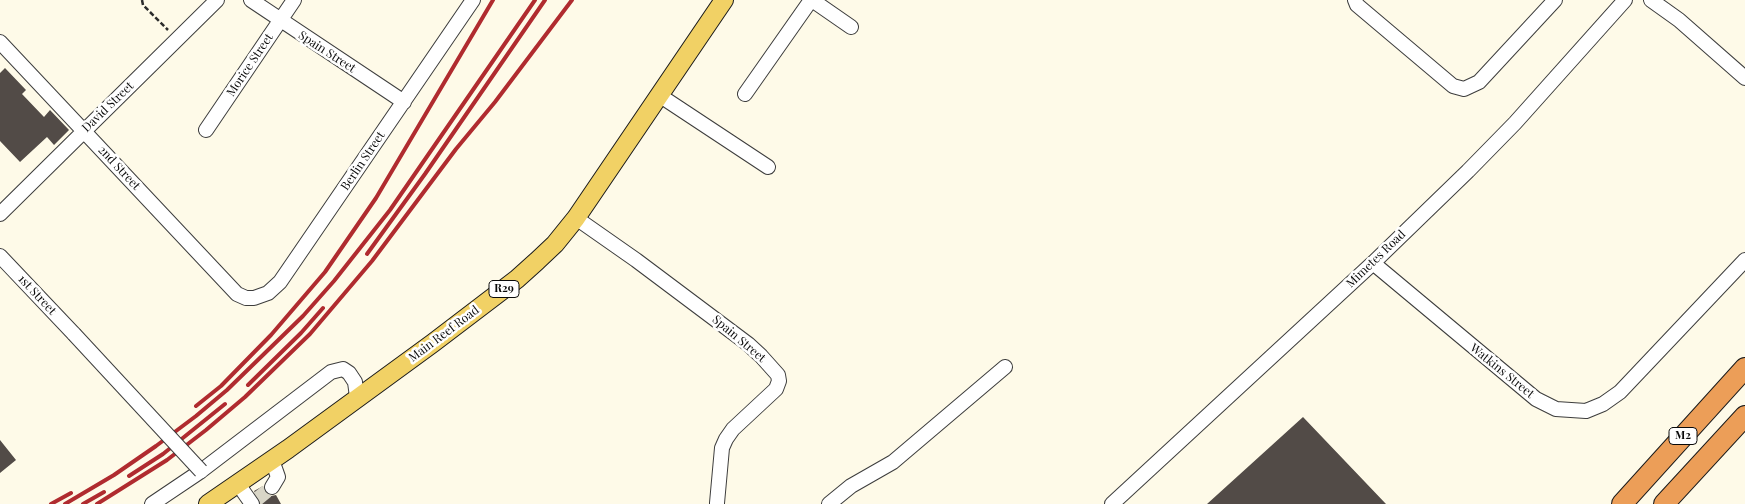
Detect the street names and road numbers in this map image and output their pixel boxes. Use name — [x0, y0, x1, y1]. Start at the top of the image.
street label: Spain Street — [296, 28, 358, 76]
street label: Morice Street — [224, 31, 276, 99]
street label: David Street — [79, 79, 137, 135]
street label: Berlin Street — [338, 129, 388, 193]
street label: 2nd Street — [95, 143, 143, 193]
street label: Mimetes Road — [1343, 227, 1409, 291]
street label: 1st Street — [15, 272, 59, 318]
road number: R29 — [489, 280, 519, 298]
street label: Main Reef Road — [406, 303, 482, 365]
street label: Spain Street — [709, 312, 769, 366]
street label: Watkins Street — [1467, 341, 1537, 401]
road number: M2 — [1669, 428, 1697, 444]

